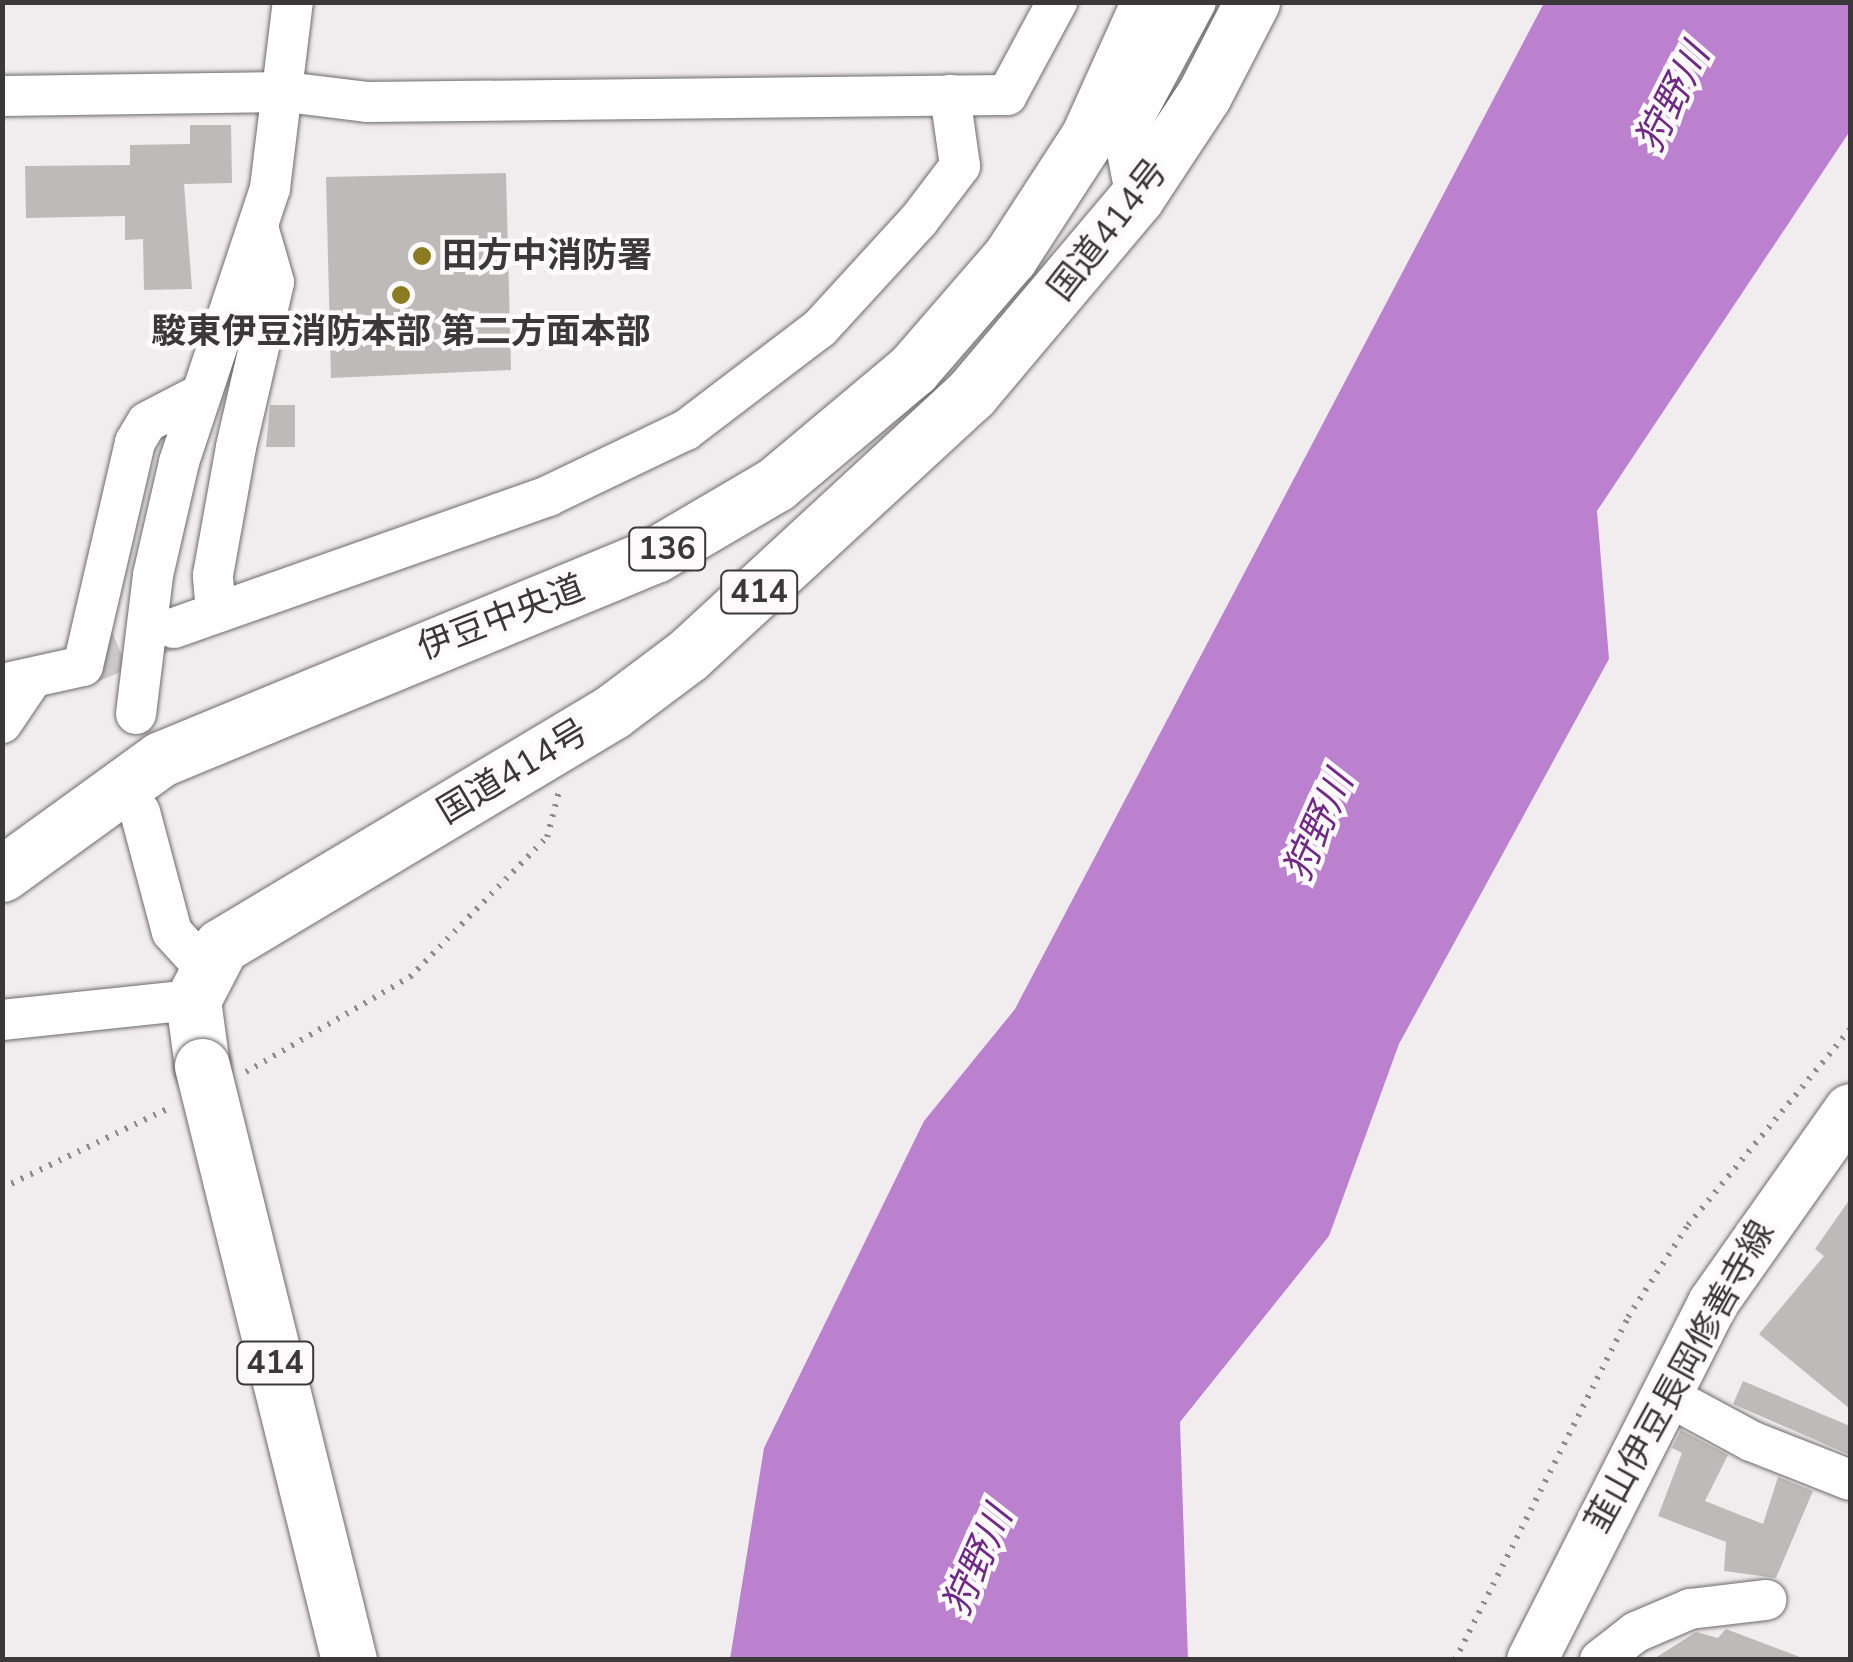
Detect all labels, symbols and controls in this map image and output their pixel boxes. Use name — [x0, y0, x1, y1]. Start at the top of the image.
water label: 狩野川 — [1627, 37, 1719, 159]
street label: 国道414号 — [1040, 151, 1176, 309]
place label: 田方中消防署 — [442, 235, 652, 277]
marker: 田方中消防署 — [411, 245, 433, 267]
marker: 駿東伊豆消防本部 第二方面本部 — [390, 284, 412, 306]
place label: 駿東伊豆消防本部 第二方面本部 — [151, 311, 651, 353]
road number: 136 — [627, 522, 707, 576]
road number: 414 — [719, 565, 799, 619]
street label: 伊豆中央道 — [412, 567, 590, 669]
street label: 国道414号 — [430, 711, 596, 833]
water label: 狩野川 — [1275, 765, 1363, 887]
street label: 韮山伊豆長岡修善寺線 — [1577, 1214, 1783, 1540]
road number: 414 — [235, 1336, 315, 1390]
water label: 狩野川 — [934, 1500, 1022, 1622]

